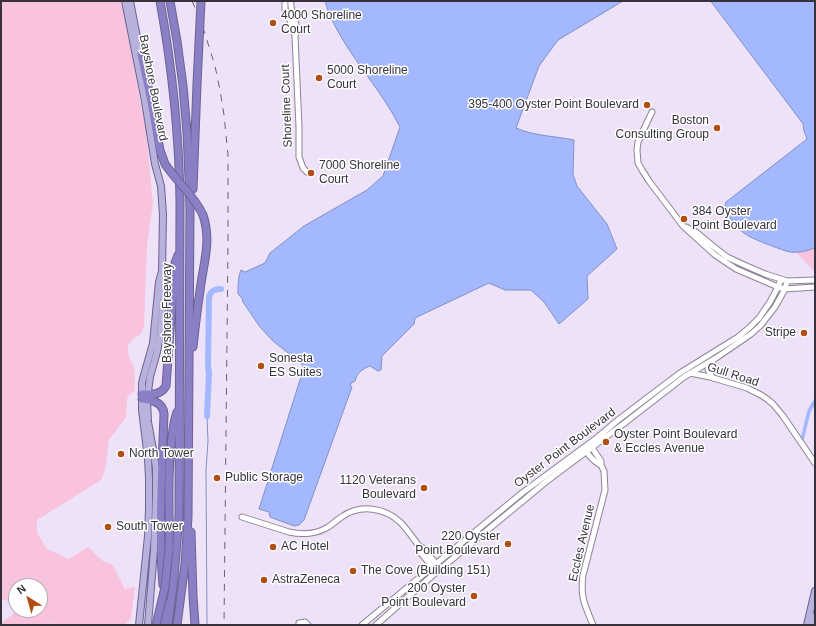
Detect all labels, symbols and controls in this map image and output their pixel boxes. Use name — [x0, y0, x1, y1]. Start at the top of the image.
place label: 4000 Shoreline Court — [281, 9, 362, 37]
marker: 4000 Shoreline Court — [268, 18, 278, 28]
street label: Bayshore Boulevard — [136, 34, 170, 142]
street label: Shoreline Court — [278, 64, 296, 148]
place label: 5000 Shoreline Court — [327, 64, 408, 92]
marker: 5000 Shoreline Court — [314, 73, 324, 83]
place label: 395-400 Oyster Point Boulevard — [468, 98, 639, 112]
marker: 395-400 Oyster Point Boulevard — [642, 100, 652, 110]
place label: Boston Consulting Group — [616, 114, 709, 142]
marker: Boston Consulting Group — [712, 123, 722, 133]
place label: 7000 Shoreline Court — [319, 159, 400, 187]
marker: 7000 Shoreline Court — [306, 168, 316, 178]
place label: 384 Oyster Point Boulevard — [692, 205, 777, 233]
marker: 384 Oyster Point Boulevard — [679, 214, 689, 224]
street label: Bayshore Freeway — [161, 263, 175, 363]
place label: Stripe — [765, 326, 796, 340]
marker: Stripe — [799, 328, 809, 338]
place label: Sonesta ES Suites — [269, 352, 322, 380]
street label: Gull Road — [705, 360, 761, 390]
marker: Sonesta ES Suites — [256, 361, 266, 371]
street label: Oyster Point Boulevard — [511, 405, 619, 491]
place label: Oyster Point Boulevard & Eccles Avenue — [614, 428, 737, 456]
marker: Oyster Point Boulevard & Eccles Avenue — [601, 437, 611, 447]
place label: North Tower — [129, 447, 194, 461]
marker: North Tower — [116, 449, 126, 459]
place label: Public Storage — [225, 471, 303, 485]
marker: Public Storage — [212, 473, 222, 483]
place label: 1120 Veterans Boulevard — [339, 474, 416, 502]
marker: 1120 Veterans Boulevard — [419, 483, 429, 493]
street label: Eccles Avenue — [566, 503, 598, 583]
place label: South Tower — [116, 520, 183, 534]
marker: South Tower — [103, 522, 113, 532]
place label: 220 Oyster Point Boulevard — [415, 530, 500, 558]
marker: 220 Oyster Point Boulevard — [503, 539, 513, 549]
place label: AC Hotel — [281, 540, 329, 554]
marker: AC Hotel — [268, 542, 278, 552]
place label: The Cove (Building 151) — [361, 564, 490, 578]
marker: The Cove (Building 151) — [348, 566, 358, 576]
place label: AstraZeneca — [272, 573, 340, 587]
marker: AstraZeneca — [259, 575, 269, 585]
north arrow — [8, 578, 48, 618]
text: N — [15, 582, 28, 596]
place label: 200 Oyster Point Boulevard — [381, 582, 466, 610]
marker: 200 Oyster Point Boulevard — [469, 591, 479, 601]

